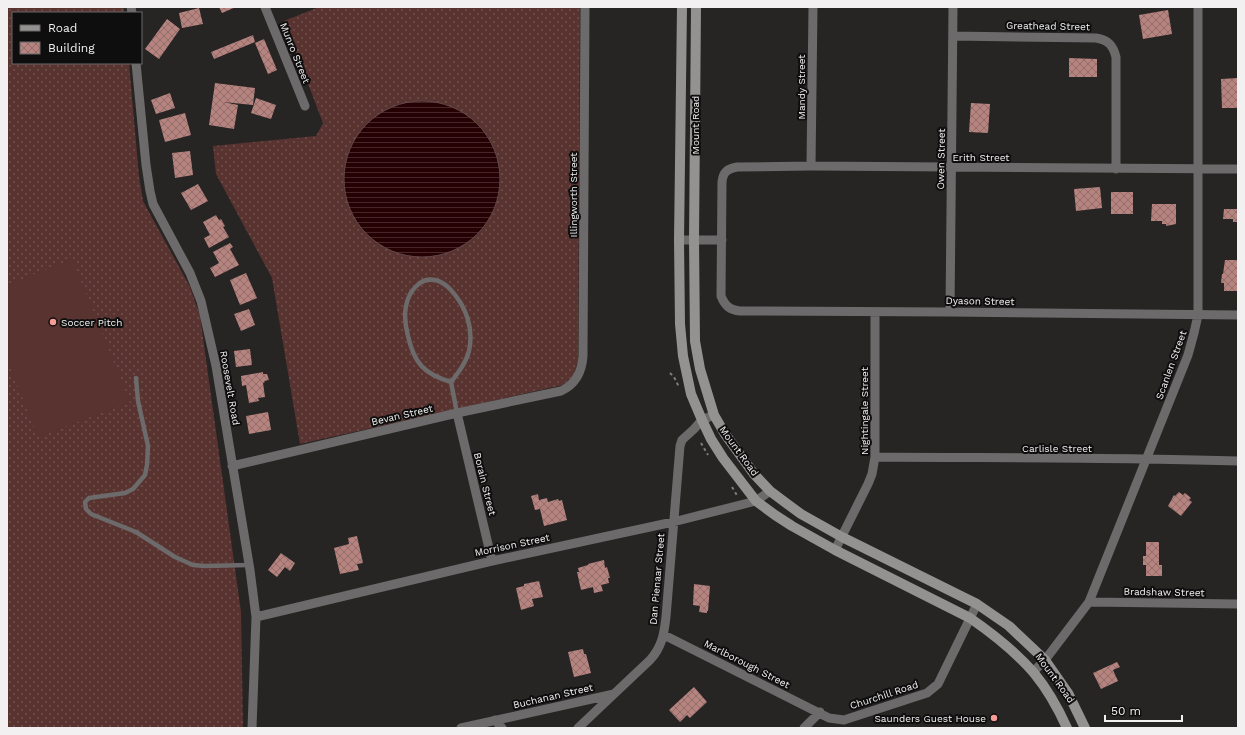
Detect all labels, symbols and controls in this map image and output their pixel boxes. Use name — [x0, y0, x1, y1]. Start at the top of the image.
legend — [12, 12, 142, 64]
street label: Greathead Street — [1006, 20, 1091, 32]
text: Road — [48, 21, 77, 35]
street label: Munro Street — [278, 21, 312, 86]
text: Building — [48, 41, 95, 55]
street label: Mandy Street — [796, 54, 807, 120]
street label: Mount Road — [690, 96, 701, 154]
street label: Owen Street — [935, 128, 947, 190]
street label: Illingworth Street — [568, 152, 579, 237]
street label: Erith Street — [952, 152, 1010, 163]
street label: Dyason Street — [945, 295, 1015, 307]
marker: Soccer Pitch — [48, 317, 58, 327]
place label: Soccer Pitch — [61, 317, 122, 328]
street label: Scanlen Street — [1153, 328, 1189, 401]
street label: Roosevelt Road — [218, 350, 242, 426]
street label: Nightingale Street — [859, 366, 870, 455]
street label: Bevan Street — [370, 402, 435, 427]
street label: Mount Road — [717, 424, 761, 478]
street label: Carlisle Street — [1022, 443, 1093, 454]
street label: Borain Street — [472, 451, 498, 517]
street label: Morrison Street — [474, 532, 551, 558]
street label: Dan Pienaar Street — [648, 532, 667, 625]
street label: Bradshaw Street — [1123, 586, 1205, 598]
street label: Marlborough Street — [702, 638, 792, 691]
street label: Mount Road — [1033, 651, 1077, 705]
street label: Churchill Road — [848, 679, 920, 711]
street label: Buchanan Street — [512, 681, 595, 711]
scale bar — [1105, 697, 1182, 723]
text: 50 m — [1111, 704, 1141, 718]
place label: Saunders Guest House — [875, 713, 986, 724]
marker: Saunders Guest House — [989, 713, 999, 723]

